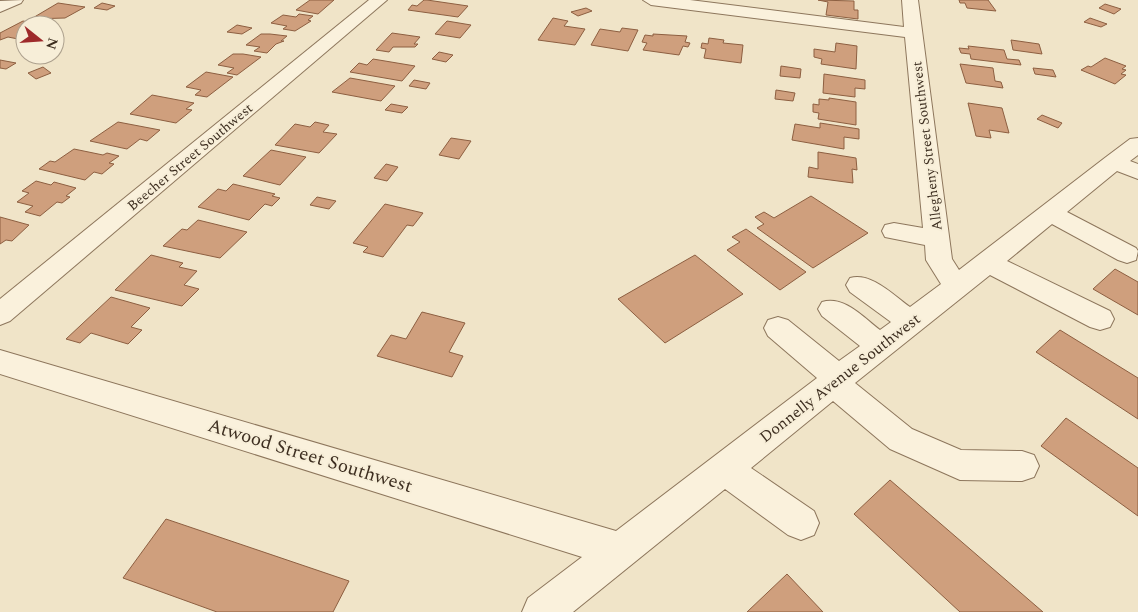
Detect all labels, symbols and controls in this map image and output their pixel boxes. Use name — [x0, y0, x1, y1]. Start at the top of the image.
north arrow — [15, 15, 65, 65]
text: N — [40, 35, 64, 52]
street label: Allegheny Street Southwest — [906, 60, 948, 232]
street label: Beecher Street Southwest — [123, 98, 257, 216]
street label: Donnelly Avenue Southwest — [754, 307, 926, 449]
street label: Atwood Street Southwest — [204, 411, 416, 501]

